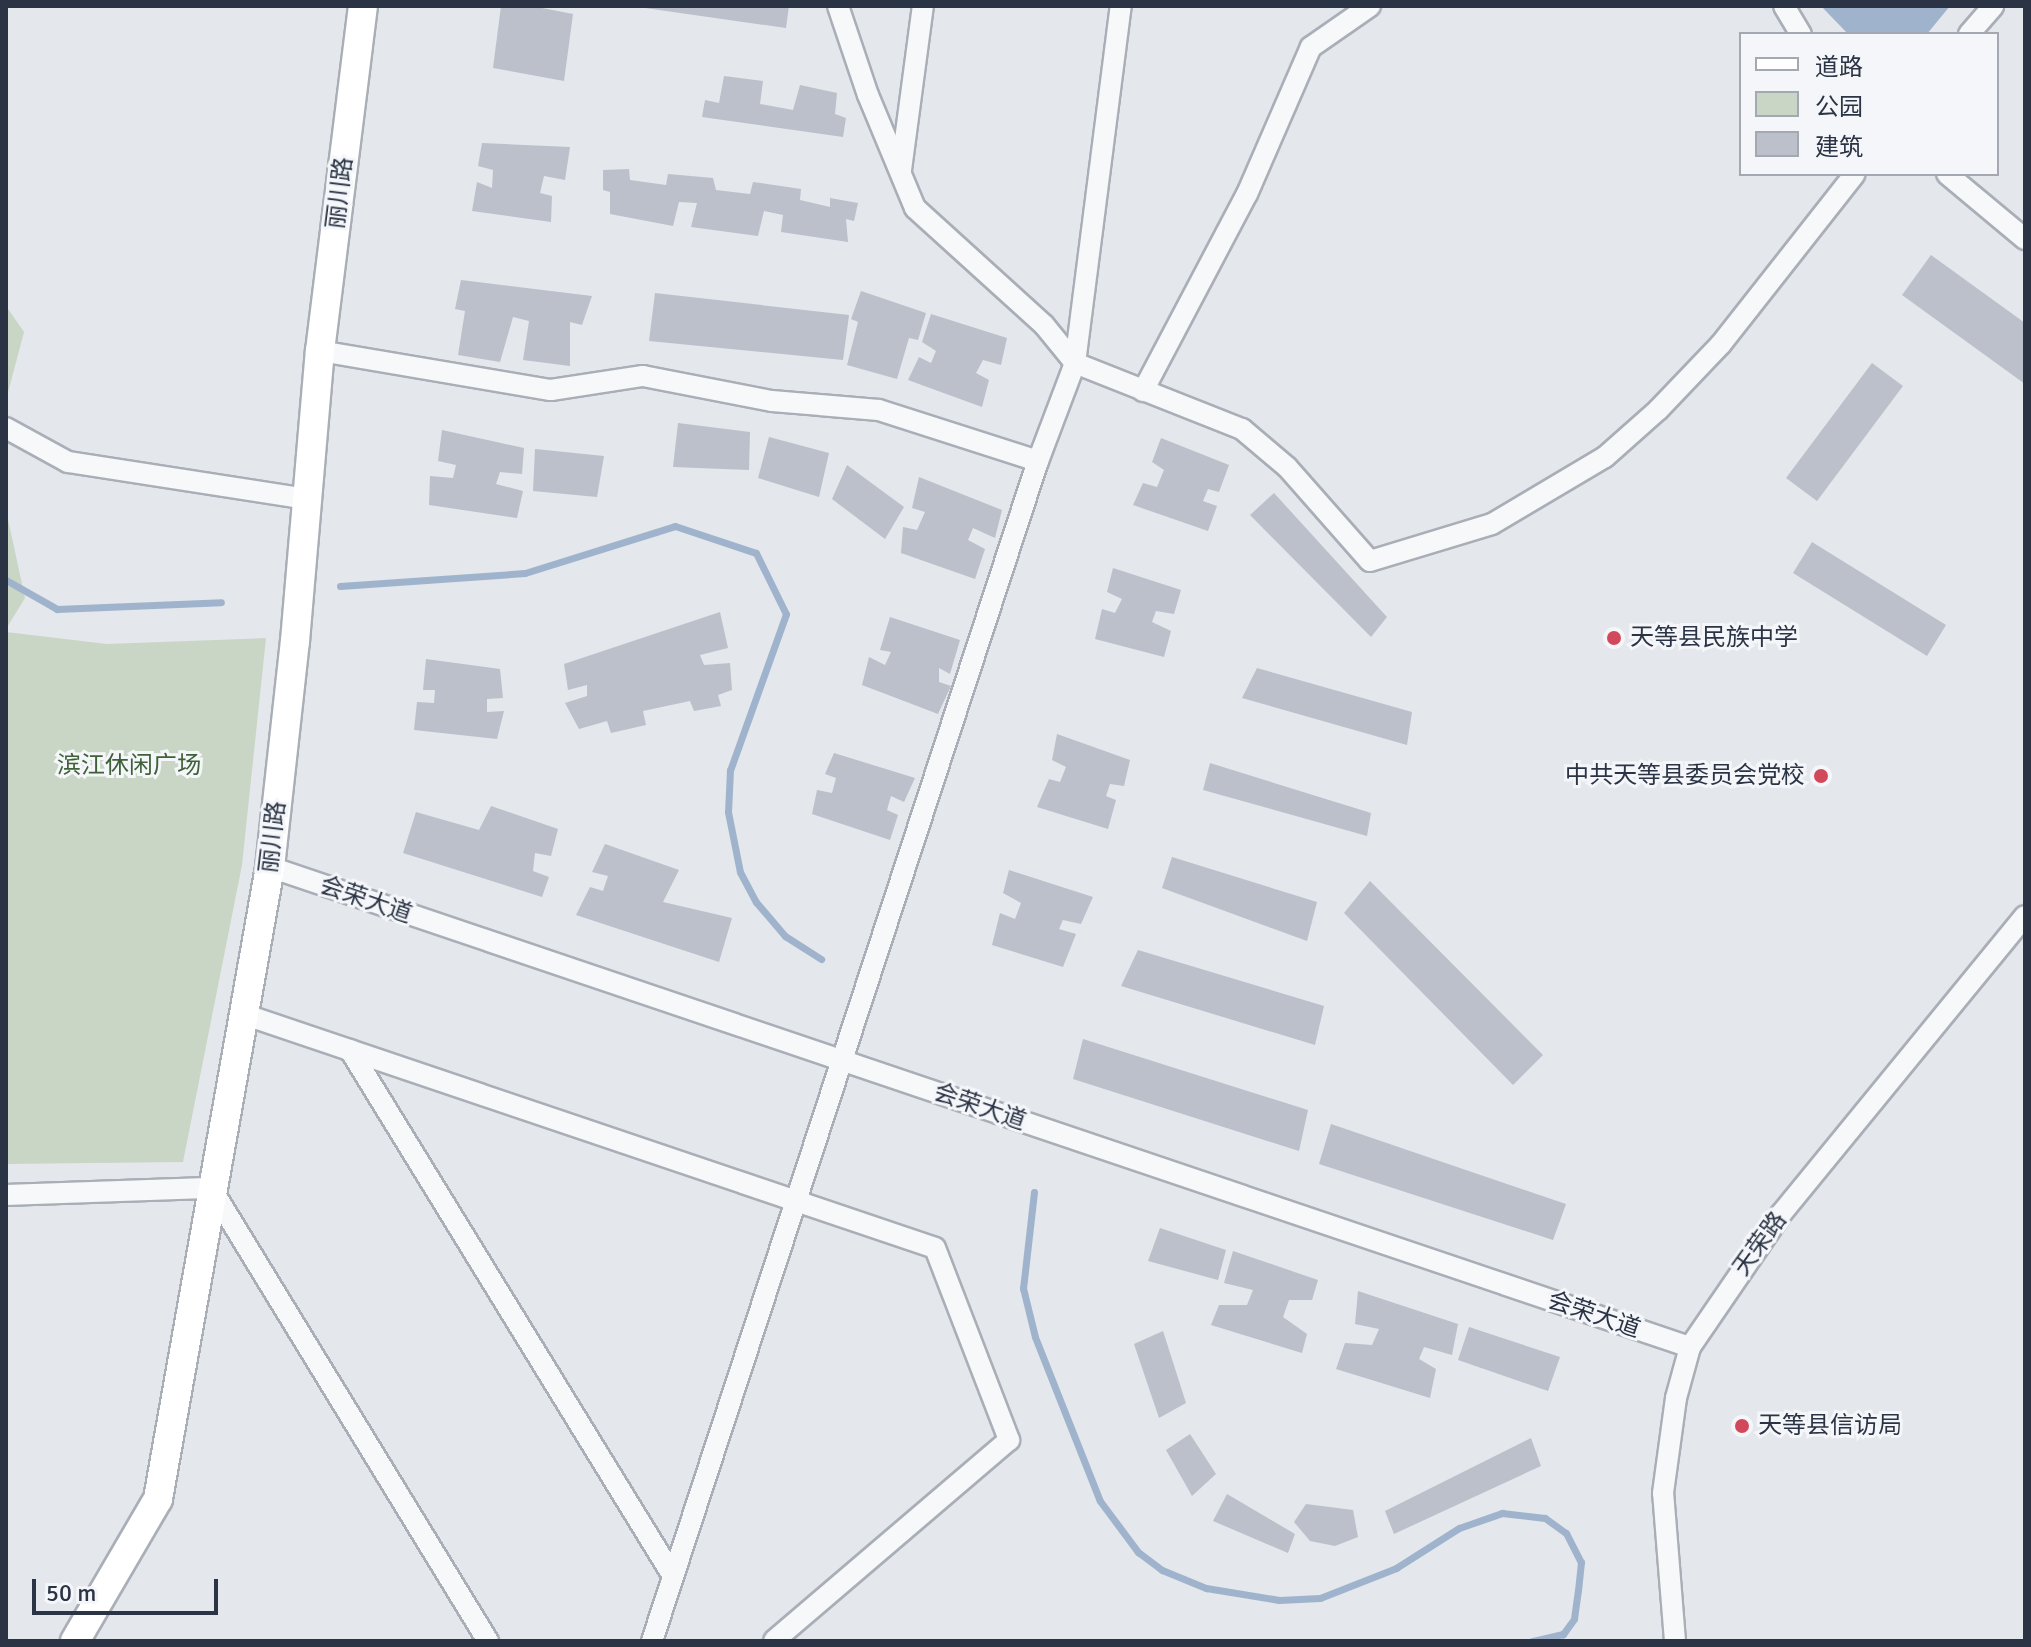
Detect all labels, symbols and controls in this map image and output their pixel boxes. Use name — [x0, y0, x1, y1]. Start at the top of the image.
legend — [1739, 32, 1999, 176]
text: 道路 — [1815, 52, 1863, 82]
text: 公园 — [1815, 92, 1863, 122]
text: 建筑 — [1815, 132, 1863, 162]
street label: 丽川路 — [321, 156, 359, 230]
place label: 天等县民族中学 — [1630, 624, 1798, 652]
marker: 天等县民族中学 — [1605, 629, 1623, 647]
park label: 滨江休闲广场 — [57, 752, 201, 780]
place label: 中共天等县委员会党校 — [1565, 762, 1805, 790]
marker: 中共天等县委员会党校 — [1812, 767, 1830, 785]
street label: 丽川路 — [254, 800, 292, 874]
street label: 会荣大道 — [316, 871, 416, 929]
street label: 会荣大道 — [930, 1078, 1030, 1136]
street label: 天荣路 — [1727, 1206, 1793, 1282]
street label: 会荣大道 — [1544, 1286, 1644, 1344]
place label: 天等县信访局 — [1758, 1412, 1902, 1440]
marker: 天等县信访局 — [1733, 1417, 1751, 1435]
scale bar — [36, 1563, 222, 1613]
text: 50 m — [46, 1578, 96, 1608]

